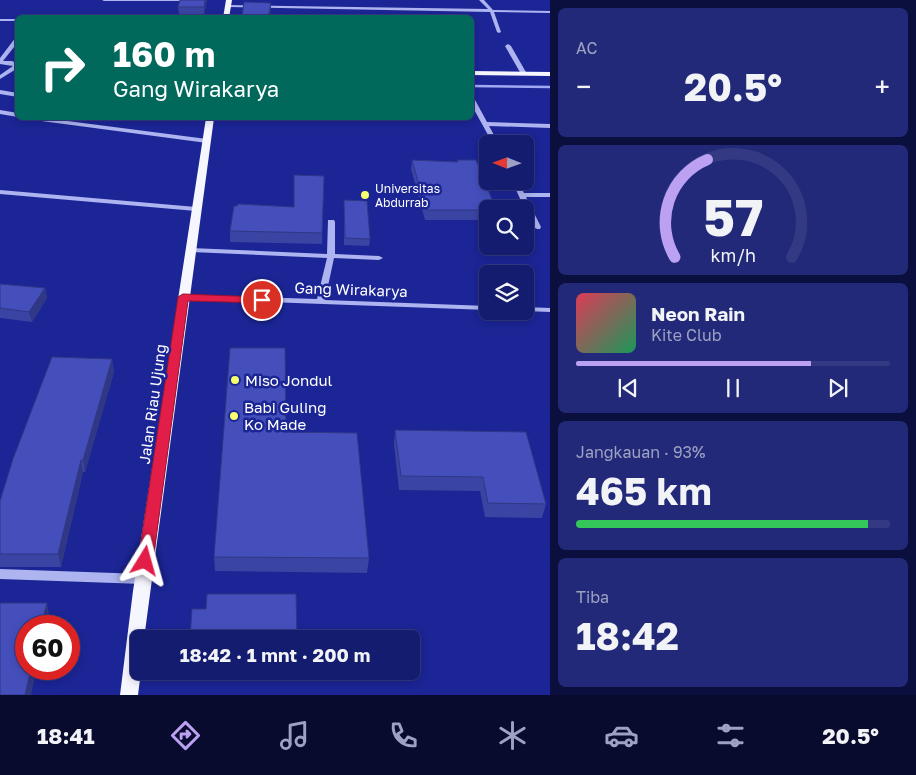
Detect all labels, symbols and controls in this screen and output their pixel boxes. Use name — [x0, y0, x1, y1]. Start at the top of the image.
text: 160 m — [113, 33, 215, 75]
icon: right — [30, 35, 95, 100]
text: AC — [576, 38, 597, 58]
text: 20.5° — [684, 64, 782, 109]
text: − — [576, 70, 591, 103]
text: + — [875, 70, 890, 103]
text: Gang Wirakarya — [113, 75, 279, 102]
north arrow — [479, 135, 534, 190]
map controls — [479, 135, 534, 320]
place label: Universitas Abdurrab — [375, 181, 440, 210]
text: 57 — [703, 185, 763, 247]
marker: Universitas Abdurrab — [359, 189, 371, 201]
button: search — [479, 200, 534, 255]
text: km/h — [710, 244, 756, 266]
button: layers — [479, 265, 534, 320]
street label: Gang Wirakarya — [294, 278, 408, 300]
pin — [241, 279, 283, 321]
icon: arrive — [248, 286, 276, 314]
text: Neon Rain — [651, 302, 745, 325]
text: Kite Club — [651, 325, 722, 345]
street label: Jalan Riau Ujung — [135, 343, 169, 465]
place label: Miso Jondul — [245, 371, 332, 389]
marker: Miso Jondul — [229, 374, 241, 386]
icon: previous — [614, 374, 642, 402]
icon: pause — [719, 374, 747, 402]
icon: next — [824, 374, 852, 402]
place label: Babi Guling Ko Made — [244, 398, 326, 433]
marker: Babi Guling Ko Made — [228, 410, 240, 422]
text: Jangkauan · 93% — [576, 442, 705, 462]
text: 465 km — [576, 468, 712, 513]
position arrow — [118, 534, 170, 586]
text: Tiba — [576, 587, 609, 607]
text: 18:42 — [576, 613, 679, 658]
speed limit sign: 60 — [15, 615, 80, 680]
text: 18:42 · 1 mnt · 200 m — [180, 643, 370, 666]
icon: directions — [168, 718, 203, 753]
icon: music — [277, 718, 312, 753]
icon: phone — [386, 718, 421, 753]
icon: climate — [495, 718, 530, 753]
icon: car — [604, 718, 639, 753]
icon: filters — [713, 718, 748, 753]
text: 18:41 — [37, 722, 95, 749]
text: 20.5° — [822, 722, 879, 749]

